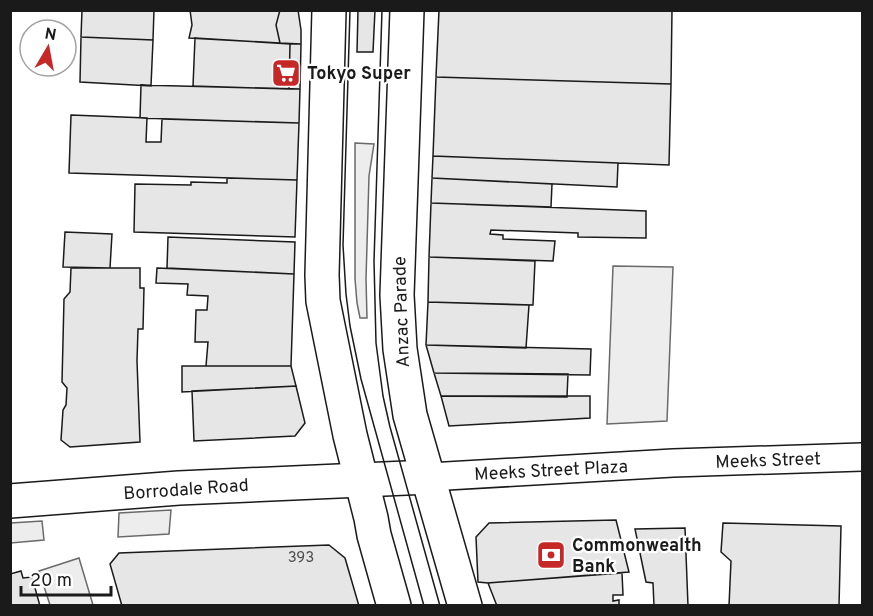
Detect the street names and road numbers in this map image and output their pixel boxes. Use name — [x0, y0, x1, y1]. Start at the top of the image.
street label: Anzac Parade — [389, 256, 416, 368]
street label: Meeks Street — [715, 448, 821, 475]
street label: Meeks Street Plaza — [474, 456, 629, 487]
street label: Borrodale Road — [123, 475, 250, 506]

